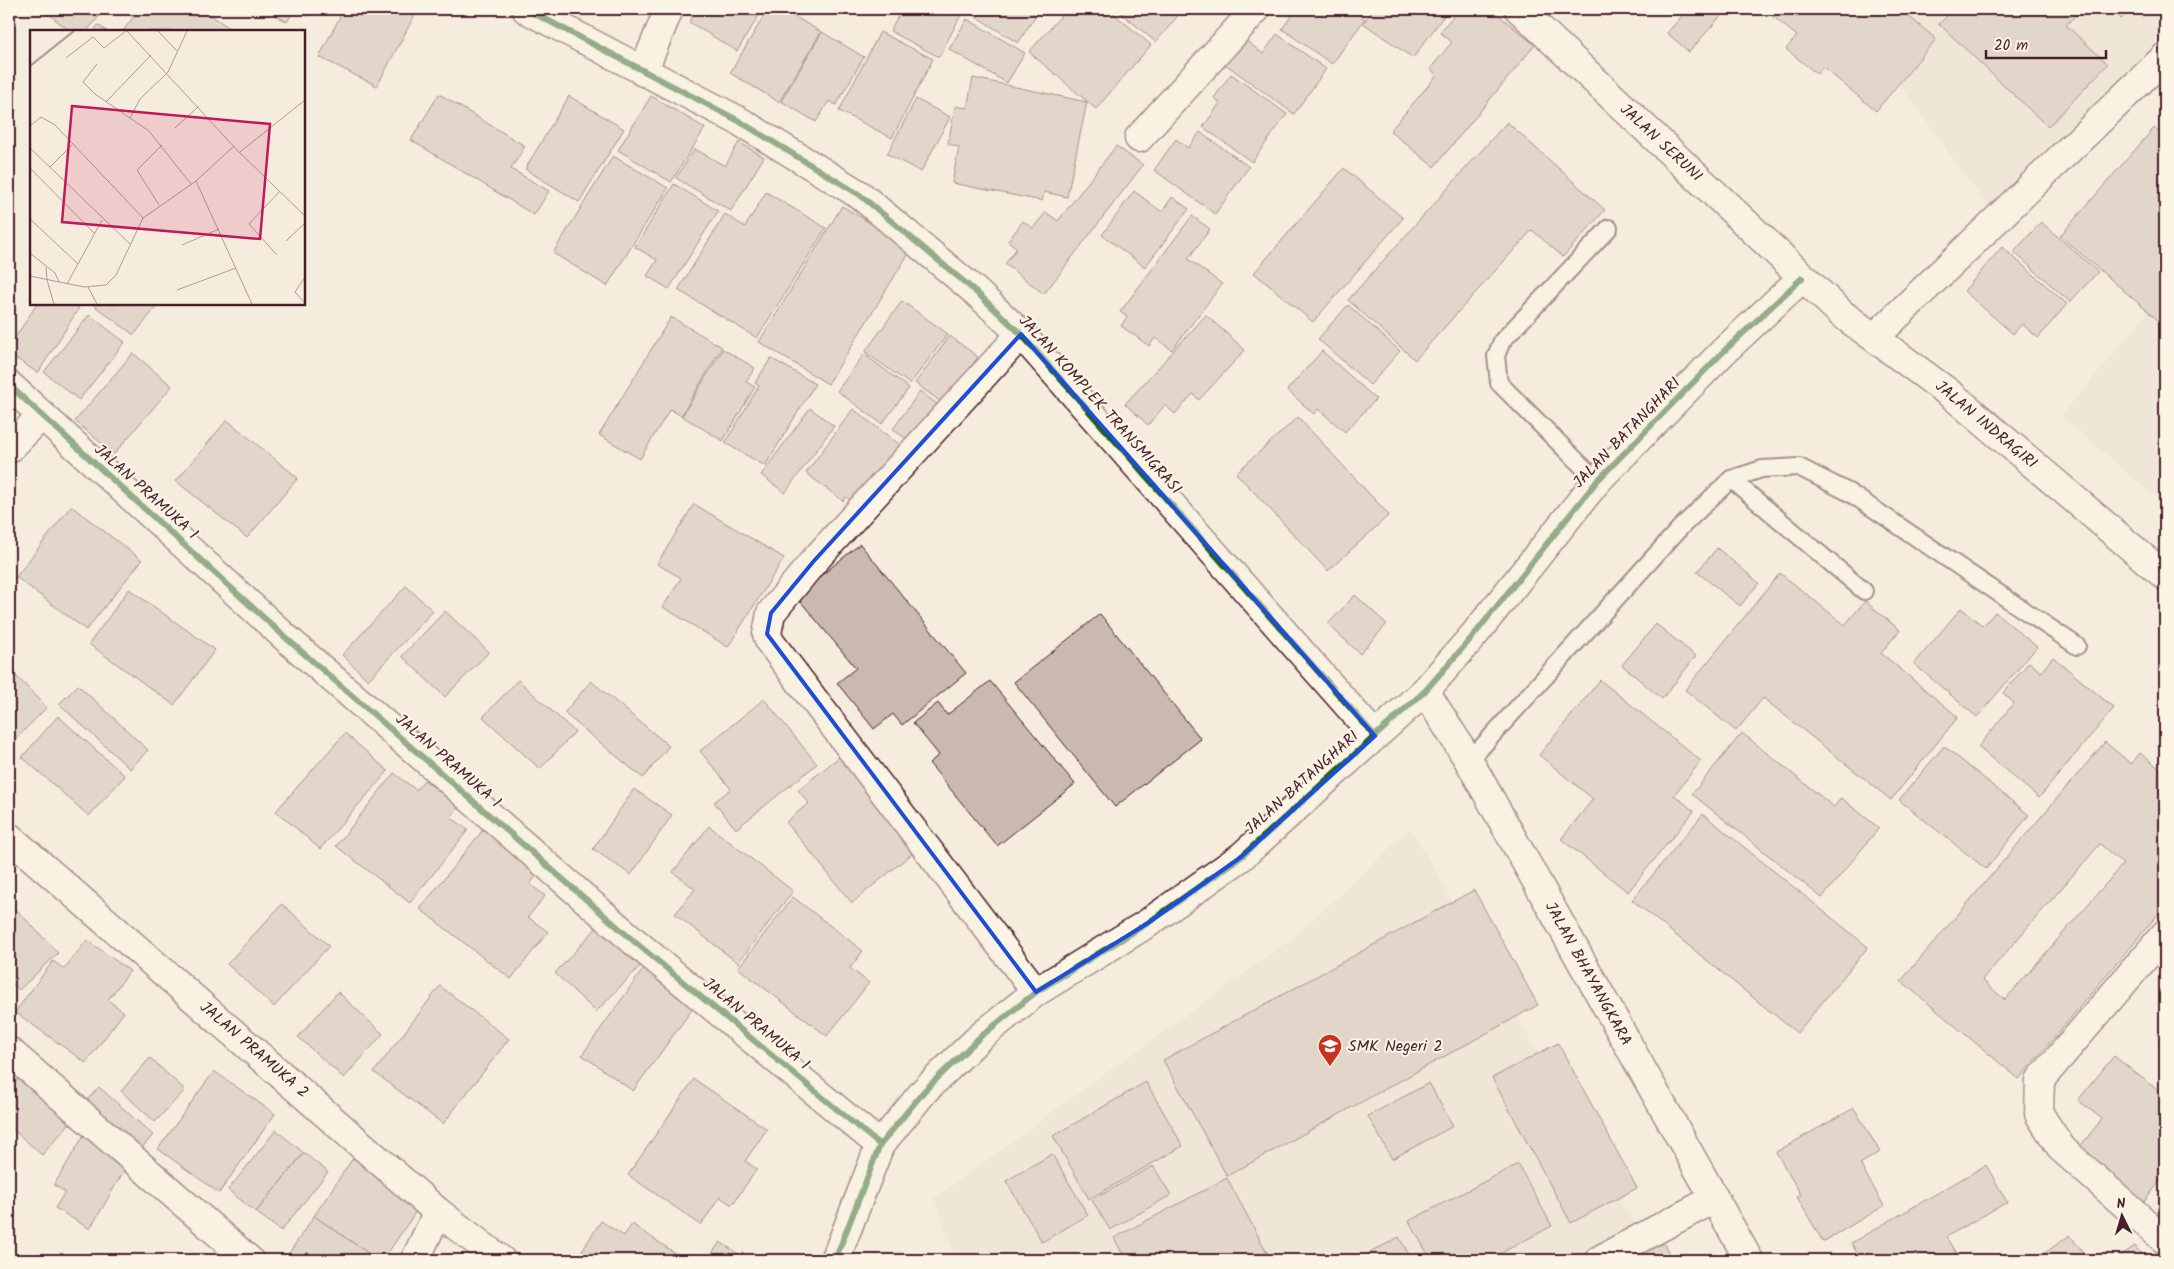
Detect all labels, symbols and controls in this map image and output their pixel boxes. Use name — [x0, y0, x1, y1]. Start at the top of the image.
scale bar — [1986, 28, 2106, 60]
inset map — [30, 30, 305, 305]
text: 20 m — [1994, 34, 2028, 58]
street label: JALAN SERUNI — [1614, 98, 1708, 188]
street label: JALAN KOMPLEK TRANSMIGRASI — [1012, 310, 1188, 500]
street label: JALAN BATANGHARI — [1567, 372, 1687, 494]
street label: JALAN INDRAGIRI — [1929, 375, 2043, 475]
street label: JALAN PRAMUKA 1 — [88, 438, 204, 546]
street label: JALAN PRAMUKA 1 — [389, 708, 507, 814]
street label: JALAN BATANGHARI — [1239, 725, 1365, 841]
street label: JALAN BHAYANGKARA — [1538, 897, 1638, 1051]
street label: JALAN PRAMUKA 1 — [697, 972, 815, 1076]
street label: JALAN PRAMUKA 2 — [194, 995, 314, 1105]
school or university icon: SMK Negeri 2 — [1317, 1033, 1343, 1067]
place label: SMK Negeri 2 — [1348, 1034, 1443, 1059]
north arrow — [2096, 1192, 2146, 1242]
text: N — [2116, 1193, 2126, 1215]

